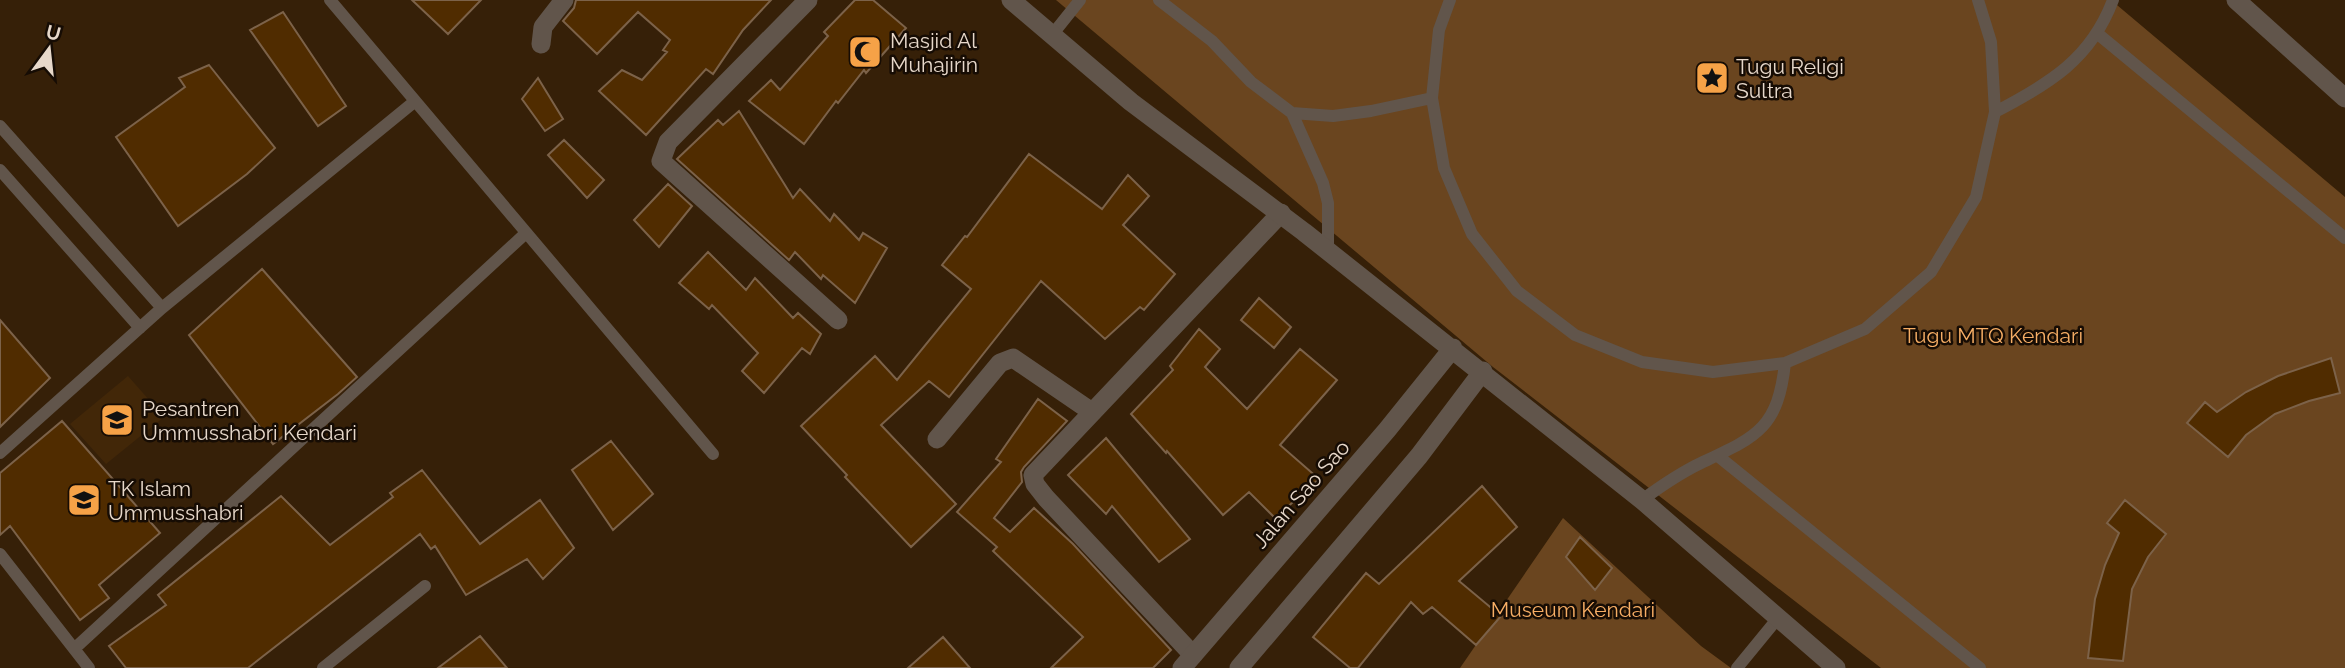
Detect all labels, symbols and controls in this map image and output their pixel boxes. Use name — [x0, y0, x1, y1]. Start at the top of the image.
north arrow — [14, 14, 84, 84]
text: U — [44, 20, 63, 45]
place label: Masjid Al Muhajirin — [890, 28, 978, 77]
mosque icon: Masjid Al Muhajirin — [846, 33, 884, 71]
place label: Tugu Religi Sultra — [1736, 54, 1844, 103]
place icon: Tugu Religi Sultra — [1693, 59, 1731, 97]
park label: Tugu MTQ Kendari — [1903, 323, 2083, 348]
place label: Pesantren Ummusshabri Kendari — [142, 396, 357, 445]
school or university icon: Pesantren Ummusshabri Kendari — [98, 401, 136, 439]
street label: Jalan Sao Sao — [1247, 435, 1355, 553]
place label: TK Islam Ummusshabri — [108, 476, 244, 525]
school or university icon: TK Islam Ummusshabri — [65, 481, 103, 519]
park label: Museum Kendari — [1491, 597, 1655, 622]

